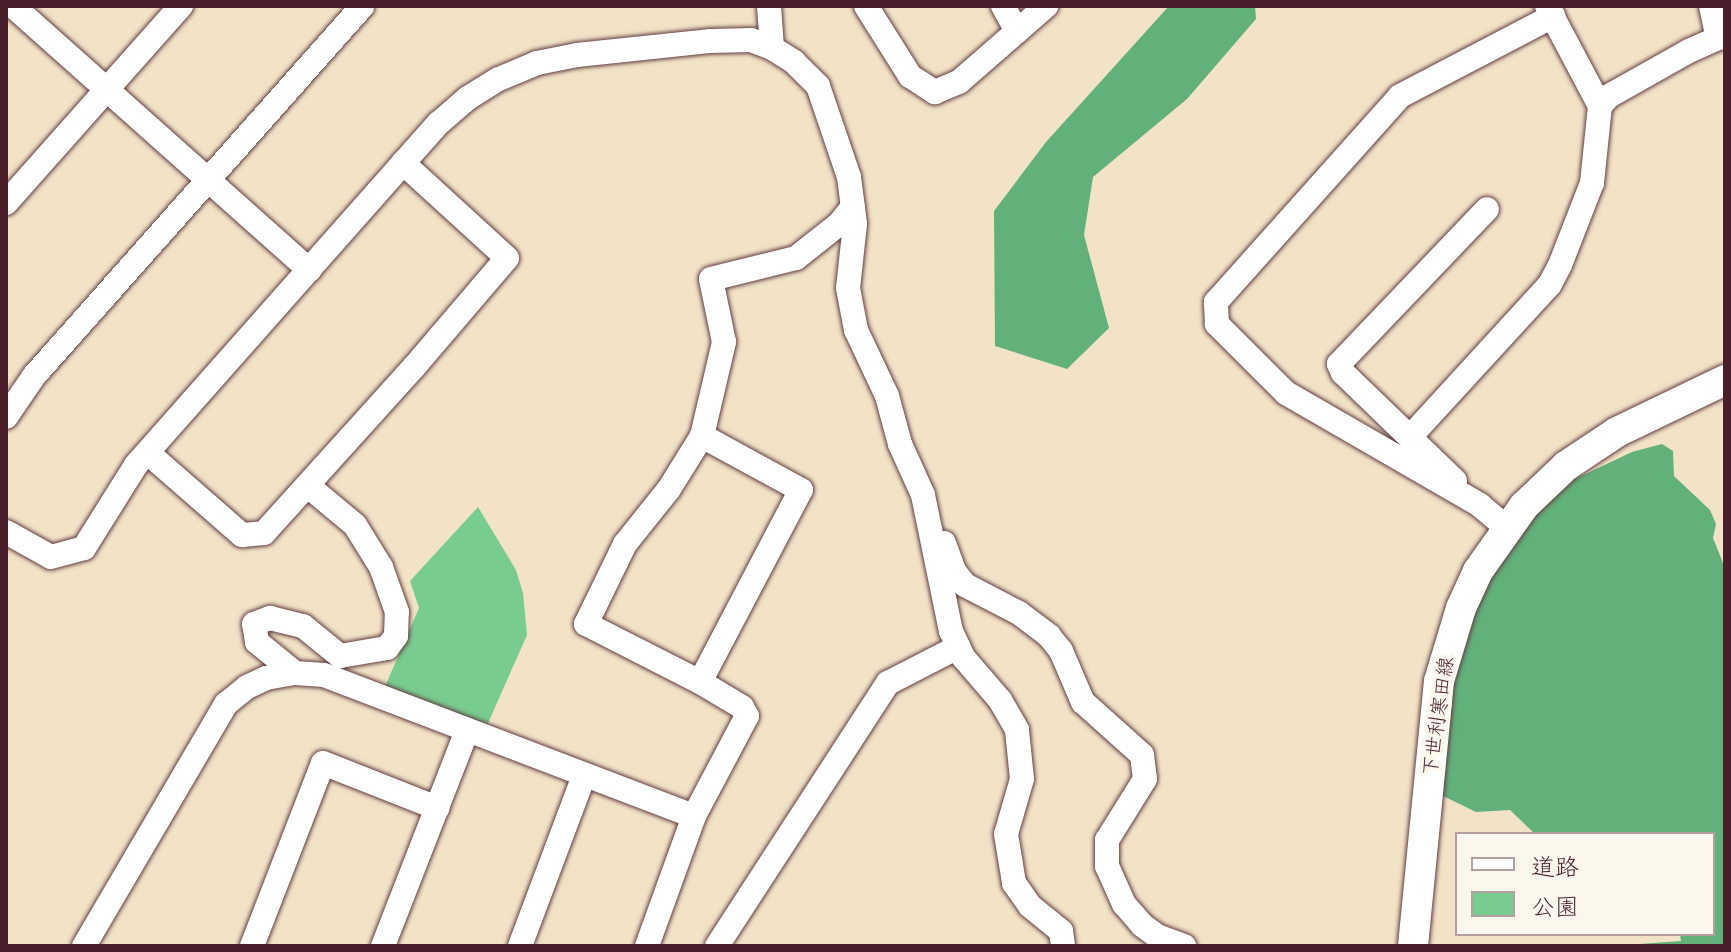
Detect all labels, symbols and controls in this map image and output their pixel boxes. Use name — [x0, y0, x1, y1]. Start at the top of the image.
street label: 下世利寒田線 — [1417, 655, 1457, 777]
legend — [1455, 832, 1715, 936]
text: 道路 — [1531, 851, 1579, 881]
text: 公園 — [1531, 891, 1579, 921]

